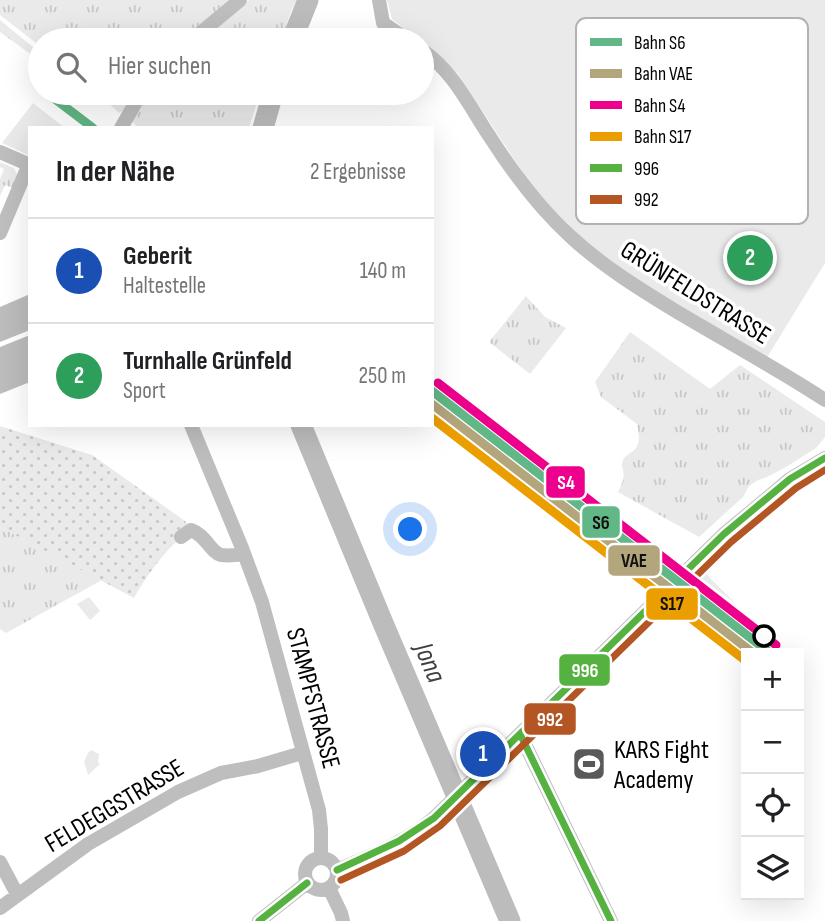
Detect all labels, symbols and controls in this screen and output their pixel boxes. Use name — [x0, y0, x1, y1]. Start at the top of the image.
legend — [576, 18, 808, 224]
search box — [28, 28, 434, 105]
text: Bahn S6 — [634, 32, 686, 55]
icon: search — [52, 48, 90, 86]
text: Hier suchen — [108, 51, 211, 82]
text: Bahn VAE — [634, 63, 693, 86]
text: Bahn S4 — [634, 95, 686, 118]
text: Bahn S17 — [634, 126, 692, 149]
text: In der Nähe — [56, 154, 175, 190]
text: 2 Ergebnisse — [310, 158, 406, 186]
text: 996 — [634, 158, 659, 181]
text: 992 — [634, 189, 659, 212]
pin: 2 — [727, 232, 773, 284]
street label: GRÜNFELDSTRASSE — [614, 235, 776, 352]
text: Geberit — [123, 241, 192, 272]
text: 1 — [74, 257, 84, 285]
text: 140 m — [360, 257, 406, 285]
text: Haltestelle — [123, 272, 206, 300]
text: Turnhalle Grünfeld — [123, 346, 292, 377]
text: 2 — [74, 362, 84, 390]
text: 250 m — [359, 362, 406, 390]
text: Sport — [123, 377, 166, 405]
line badge: S4 — [545, 465, 586, 499]
text: S4 — [557, 472, 575, 495]
line badge: S6 — [581, 505, 621, 539]
your location — [393, 512, 427, 546]
text: S6 — [592, 512, 610, 535]
line badge: VAE — [607, 544, 661, 577]
text: VAE — [621, 550, 647, 573]
line badge: S17 — [645, 587, 699, 621]
text: S17 — [660, 593, 685, 616]
street label: STAMPFSTRASSE — [279, 624, 346, 772]
unlabelled marker — [753, 625, 775, 647]
water label: Jona — [406, 636, 453, 688]
map controls — [741, 648, 804, 900]
button: + — [741, 648, 804, 711]
line badge: 996 — [558, 653, 611, 687]
text: 996 — [572, 660, 599, 683]
line badge: 992 — [523, 702, 577, 736]
text: 992 — [537, 709, 563, 732]
button: − — [741, 711, 804, 774]
pin: 1 — [460, 728, 506, 780]
place label: KARS Fight Academy — [613, 735, 709, 796]
sports icon: KARS Fight Academy — [570, 745, 608, 783]
street label: FELDEGGSTRASSE — [40, 753, 190, 860]
button: locate — [741, 774, 804, 837]
button: layers — [741, 837, 804, 900]

